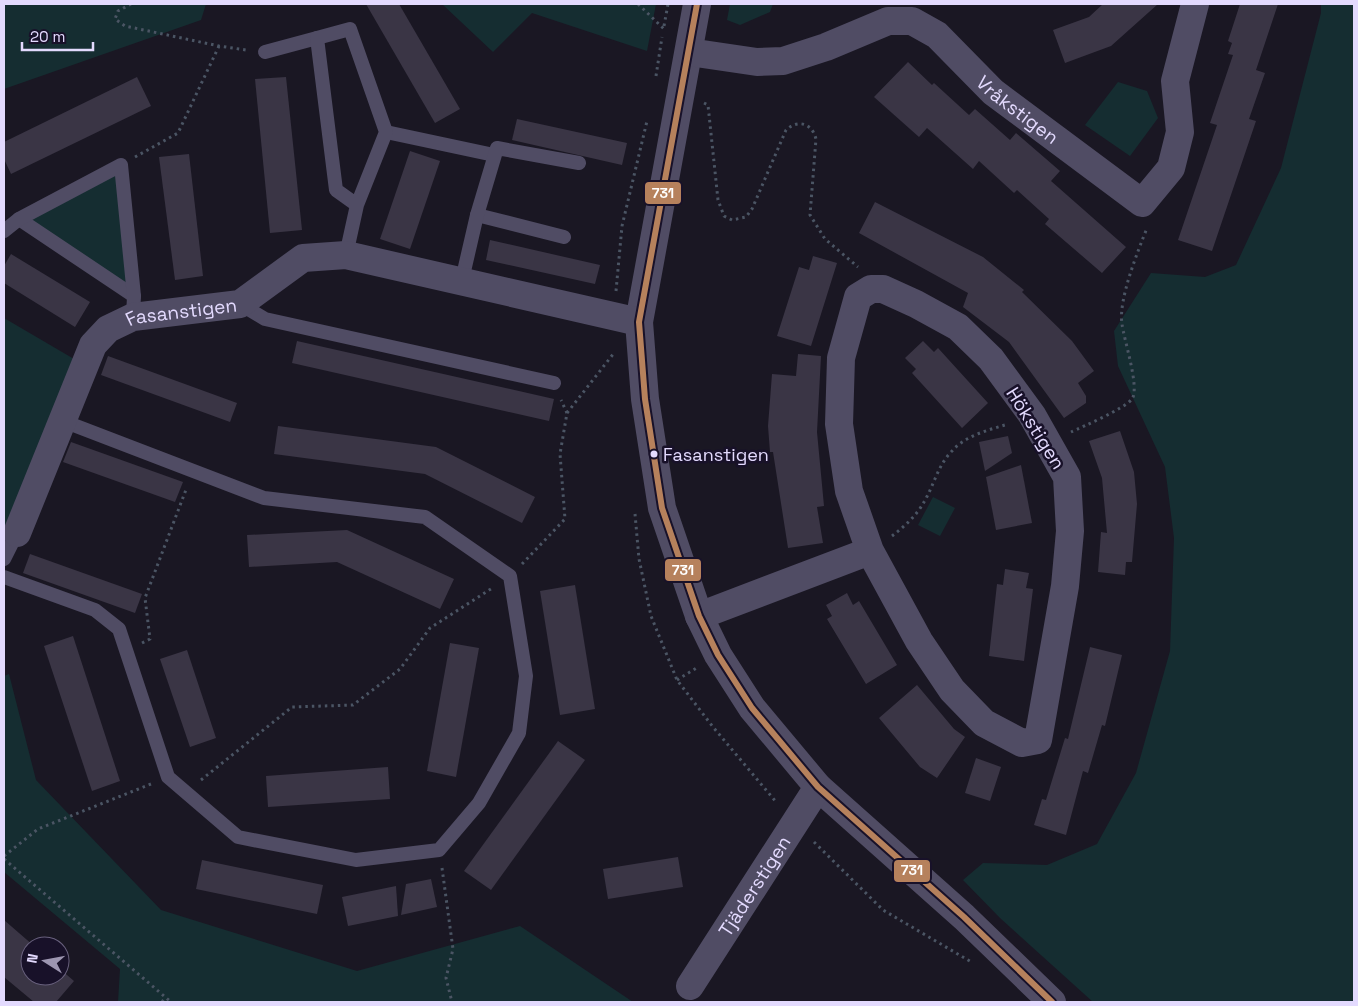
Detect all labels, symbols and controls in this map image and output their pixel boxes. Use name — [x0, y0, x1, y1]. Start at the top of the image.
scale bar — [22, 20, 94, 52]
text: 20 m — [30, 27, 65, 46]
street label: Vråkstigen — [971, 70, 1064, 150]
line badge: 731 — [644, 181, 682, 205]
text: 731 — [652, 184, 674, 202]
street label: Fasanstigen — [121, 292, 238, 332]
street label: Hökstigen — [1000, 382, 1071, 474]
place label: Fasanstigen — [663, 443, 769, 466]
marker: Fasanstigen — [649, 449, 659, 459]
line badge: 731 — [664, 558, 702, 582]
text: 731 — [672, 561, 694, 579]
street label: Tjäderstigen — [713, 831, 796, 941]
line badge: 731 — [893, 859, 931, 883]
text: 731 — [901, 861, 923, 879]
north arrow — [20, 936, 70, 986]
text: N — [23, 952, 42, 965]

